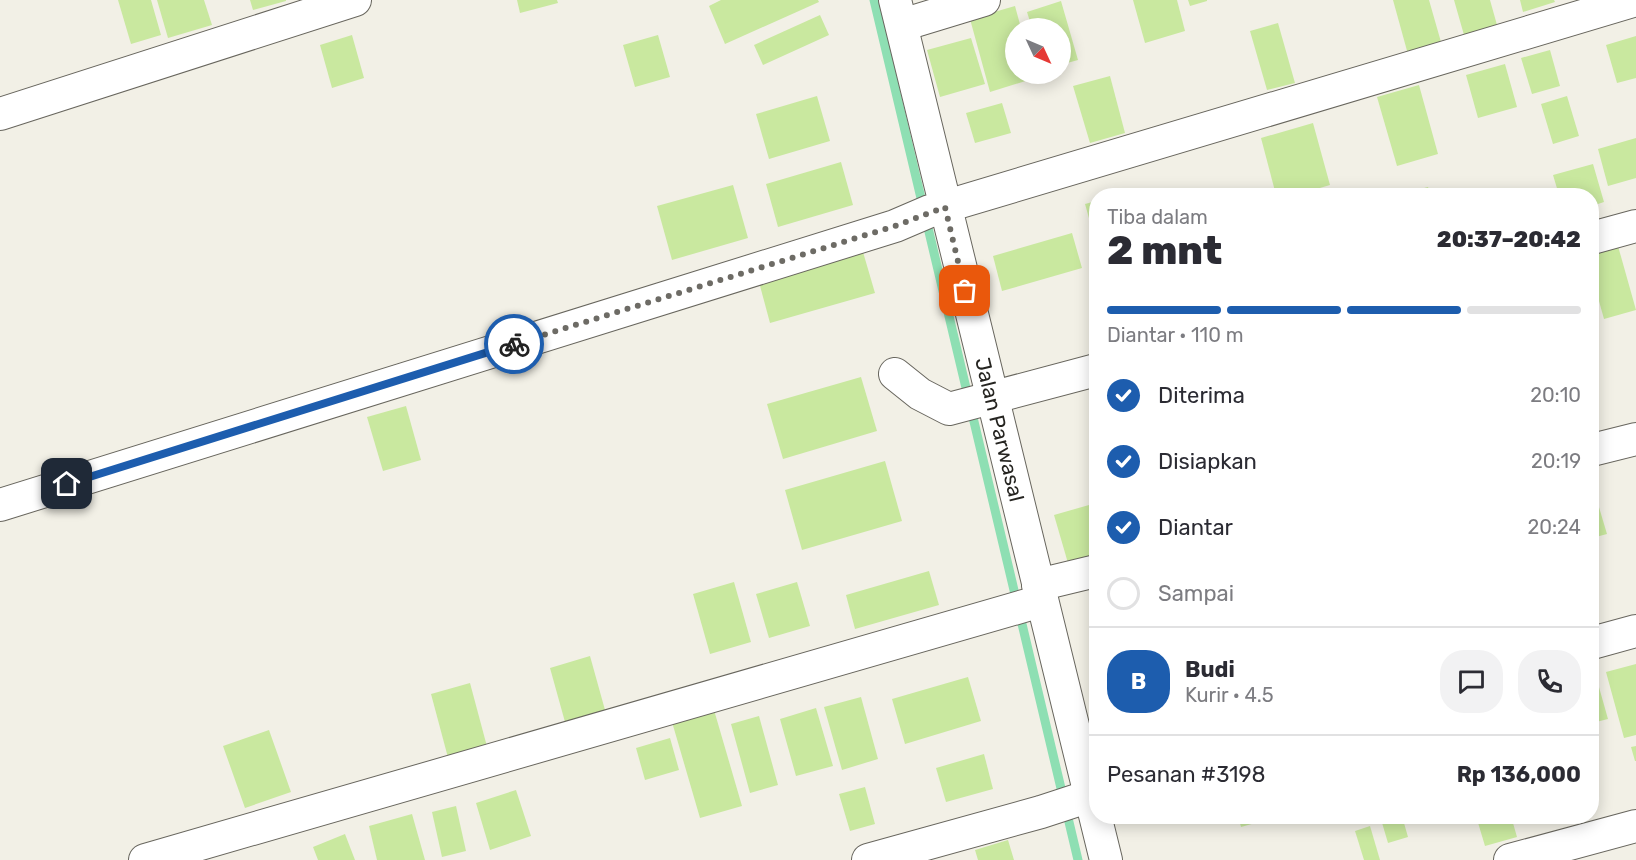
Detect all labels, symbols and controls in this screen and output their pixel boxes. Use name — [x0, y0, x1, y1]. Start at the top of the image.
north arrow — [1005, 18, 1071, 84]
map controls — [1005, 18, 1071, 84]
text: Tiba dalam — [1107, 205, 1208, 229]
text: 20:37–20:42 — [1437, 226, 1581, 253]
text: 2 mnt — [1107, 228, 1222, 274]
pin — [939, 265, 990, 316]
icon: bag — [948, 274, 981, 307]
courier — [484, 314, 544, 374]
text: Diantar · 110 m — [1107, 323, 1244, 347]
icon: bike — [498, 328, 531, 361]
street label: Jalan Parwasal — [971, 355, 1030, 504]
icon: check — [1107, 379, 1140, 412]
text: Diterima — [1158, 382, 1245, 409]
text: 20:10 — [1530, 383, 1581, 407]
icon: check — [1107, 445, 1140, 478]
text: Disiapkan — [1158, 448, 1257, 475]
text: 20:19 — [1531, 449, 1581, 473]
pin — [41, 458, 92, 509]
icon: home — [50, 467, 83, 500]
icon: check — [1107, 511, 1140, 544]
text: Diantar — [1158, 514, 1233, 541]
text: 20:24 — [1527, 515, 1581, 539]
text: Sampai — [1158, 580, 1234, 607]
button: chat — [1440, 650, 1503, 713]
button: phone — [1518, 650, 1581, 713]
text: Budi — [1185, 656, 1235, 683]
text: B — [1131, 668, 1146, 695]
text: Kurir · 4.5 — [1185, 683, 1274, 707]
text: Pesanan #3198 — [1107, 761, 1265, 788]
text: Rp 136,000 — [1457, 761, 1581, 788]

